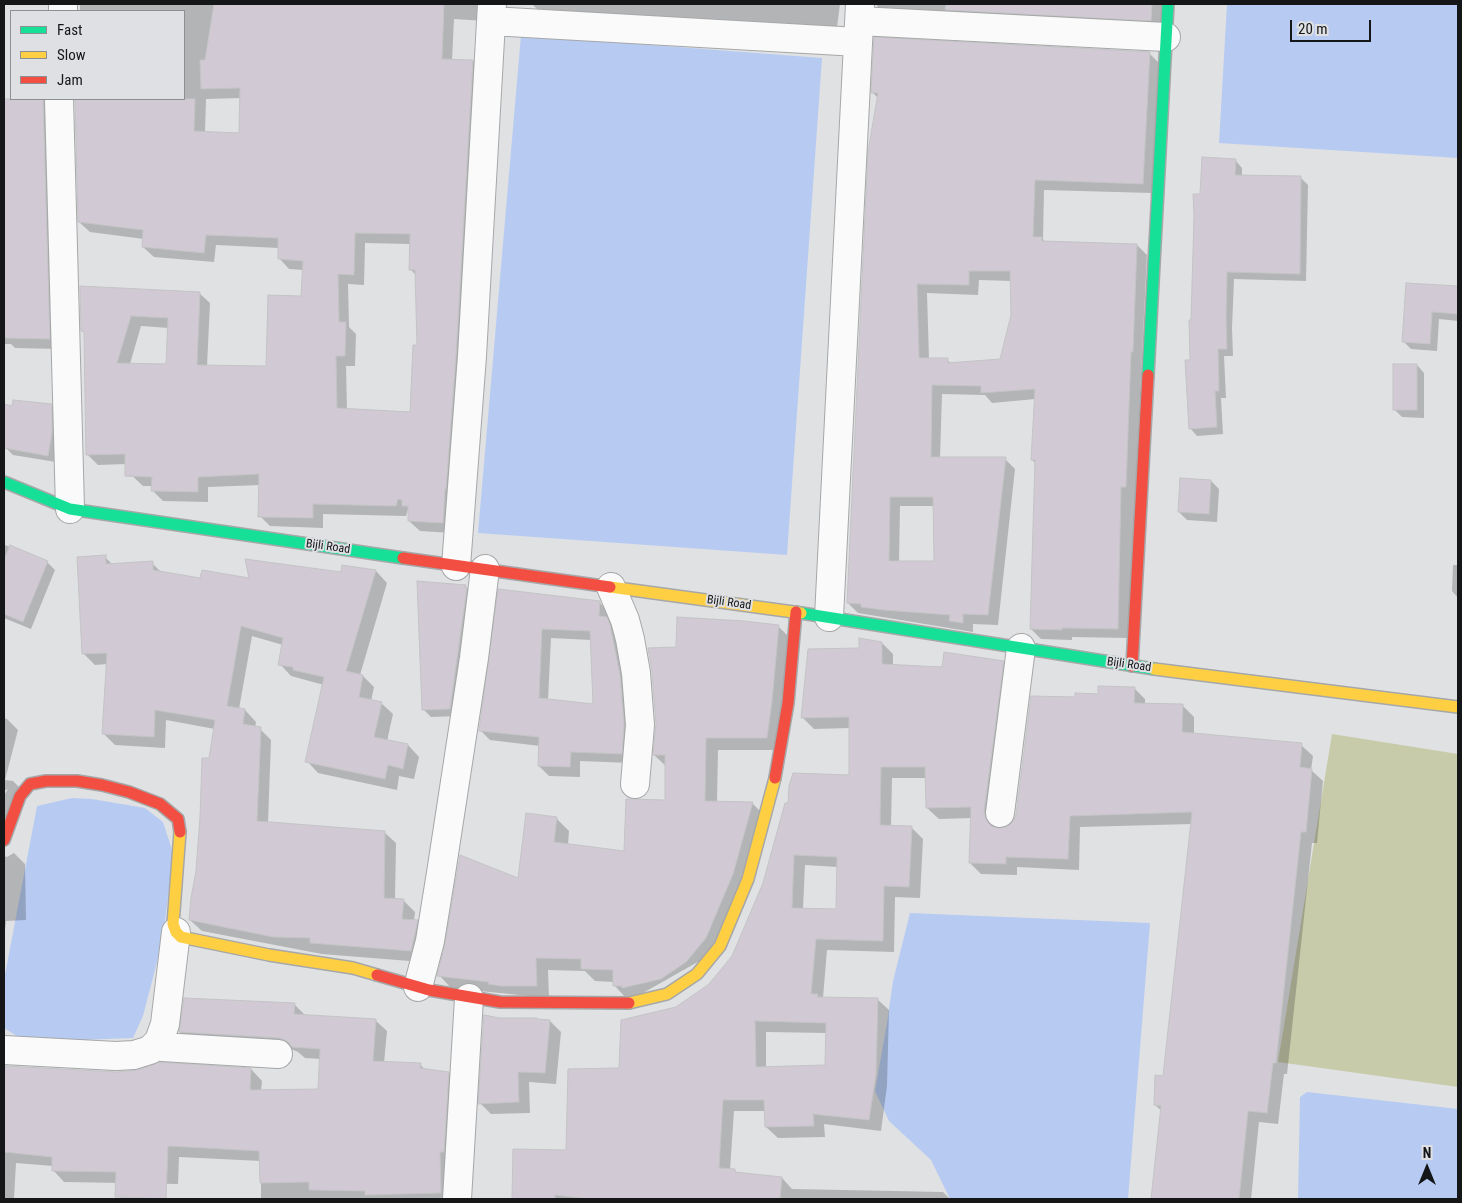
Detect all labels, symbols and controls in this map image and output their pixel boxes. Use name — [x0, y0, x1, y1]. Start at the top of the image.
legend — [10, 10, 185, 100]
scale bar — [1292, 10, 1373, 42]
text: 20 m — [1298, 20, 1328, 38]
text: Fast — [57, 21, 82, 39]
text: Slow — [57, 46, 86, 64]
text: Jam — [57, 71, 83, 89]
street label: Bijli Road — [305, 537, 351, 557]
street label: Bijli Road — [706, 593, 752, 613]
street label: Bijli Road — [1106, 655, 1152, 675]
north arrow — [1402, 1143, 1452, 1193]
text: N — [1423, 1145, 1431, 1161]

